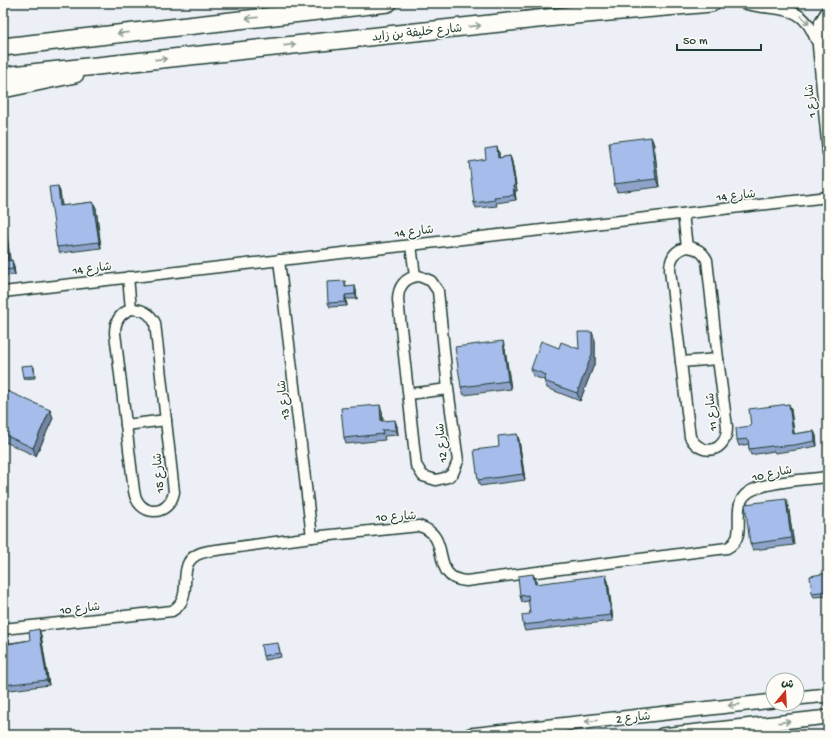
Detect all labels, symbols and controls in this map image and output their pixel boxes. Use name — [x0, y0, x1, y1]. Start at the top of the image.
one-way arrow — [246, 15, 259, 22]
one-way arrow — [800, 15, 810, 25]
street label: شارع خليفة بن زايد — [371, 21, 463, 46]
one-way arrow — [468, 22, 481, 30]
scale bar — [677, 26, 761, 52]
one-way arrow — [117, 29, 130, 37]
text: 50 m — [683, 35, 708, 49]
one-way arrow — [283, 42, 296, 49]
one-way arrow — [154, 55, 167, 63]
street label: شارع 1 — [803, 83, 821, 119]
street label: شارع 14 — [715, 188, 757, 206]
street label: شارع 14 — [393, 224, 435, 242]
street label: شارع 14 — [71, 261, 113, 279]
street label: شارع 13 — [276, 379, 294, 421]
street label: شارع 11 — [704, 392, 722, 433]
street label: شارع 12 — [434, 423, 452, 464]
street label: شارع 15 — [152, 452, 168, 494]
street label: شارع 10 — [750, 464, 794, 486]
street label: شارع 10 — [375, 510, 417, 526]
street label: شارع 10 — [58, 601, 101, 619]
north arrow — [765, 672, 805, 712]
text: ش — [780, 677, 795, 692]
one-way arrow — [728, 702, 741, 709]
street label: شارع 2 — [615, 710, 651, 728]
one-way arrow — [585, 718, 598, 725]
one-way arrow — [777, 718, 790, 725]

